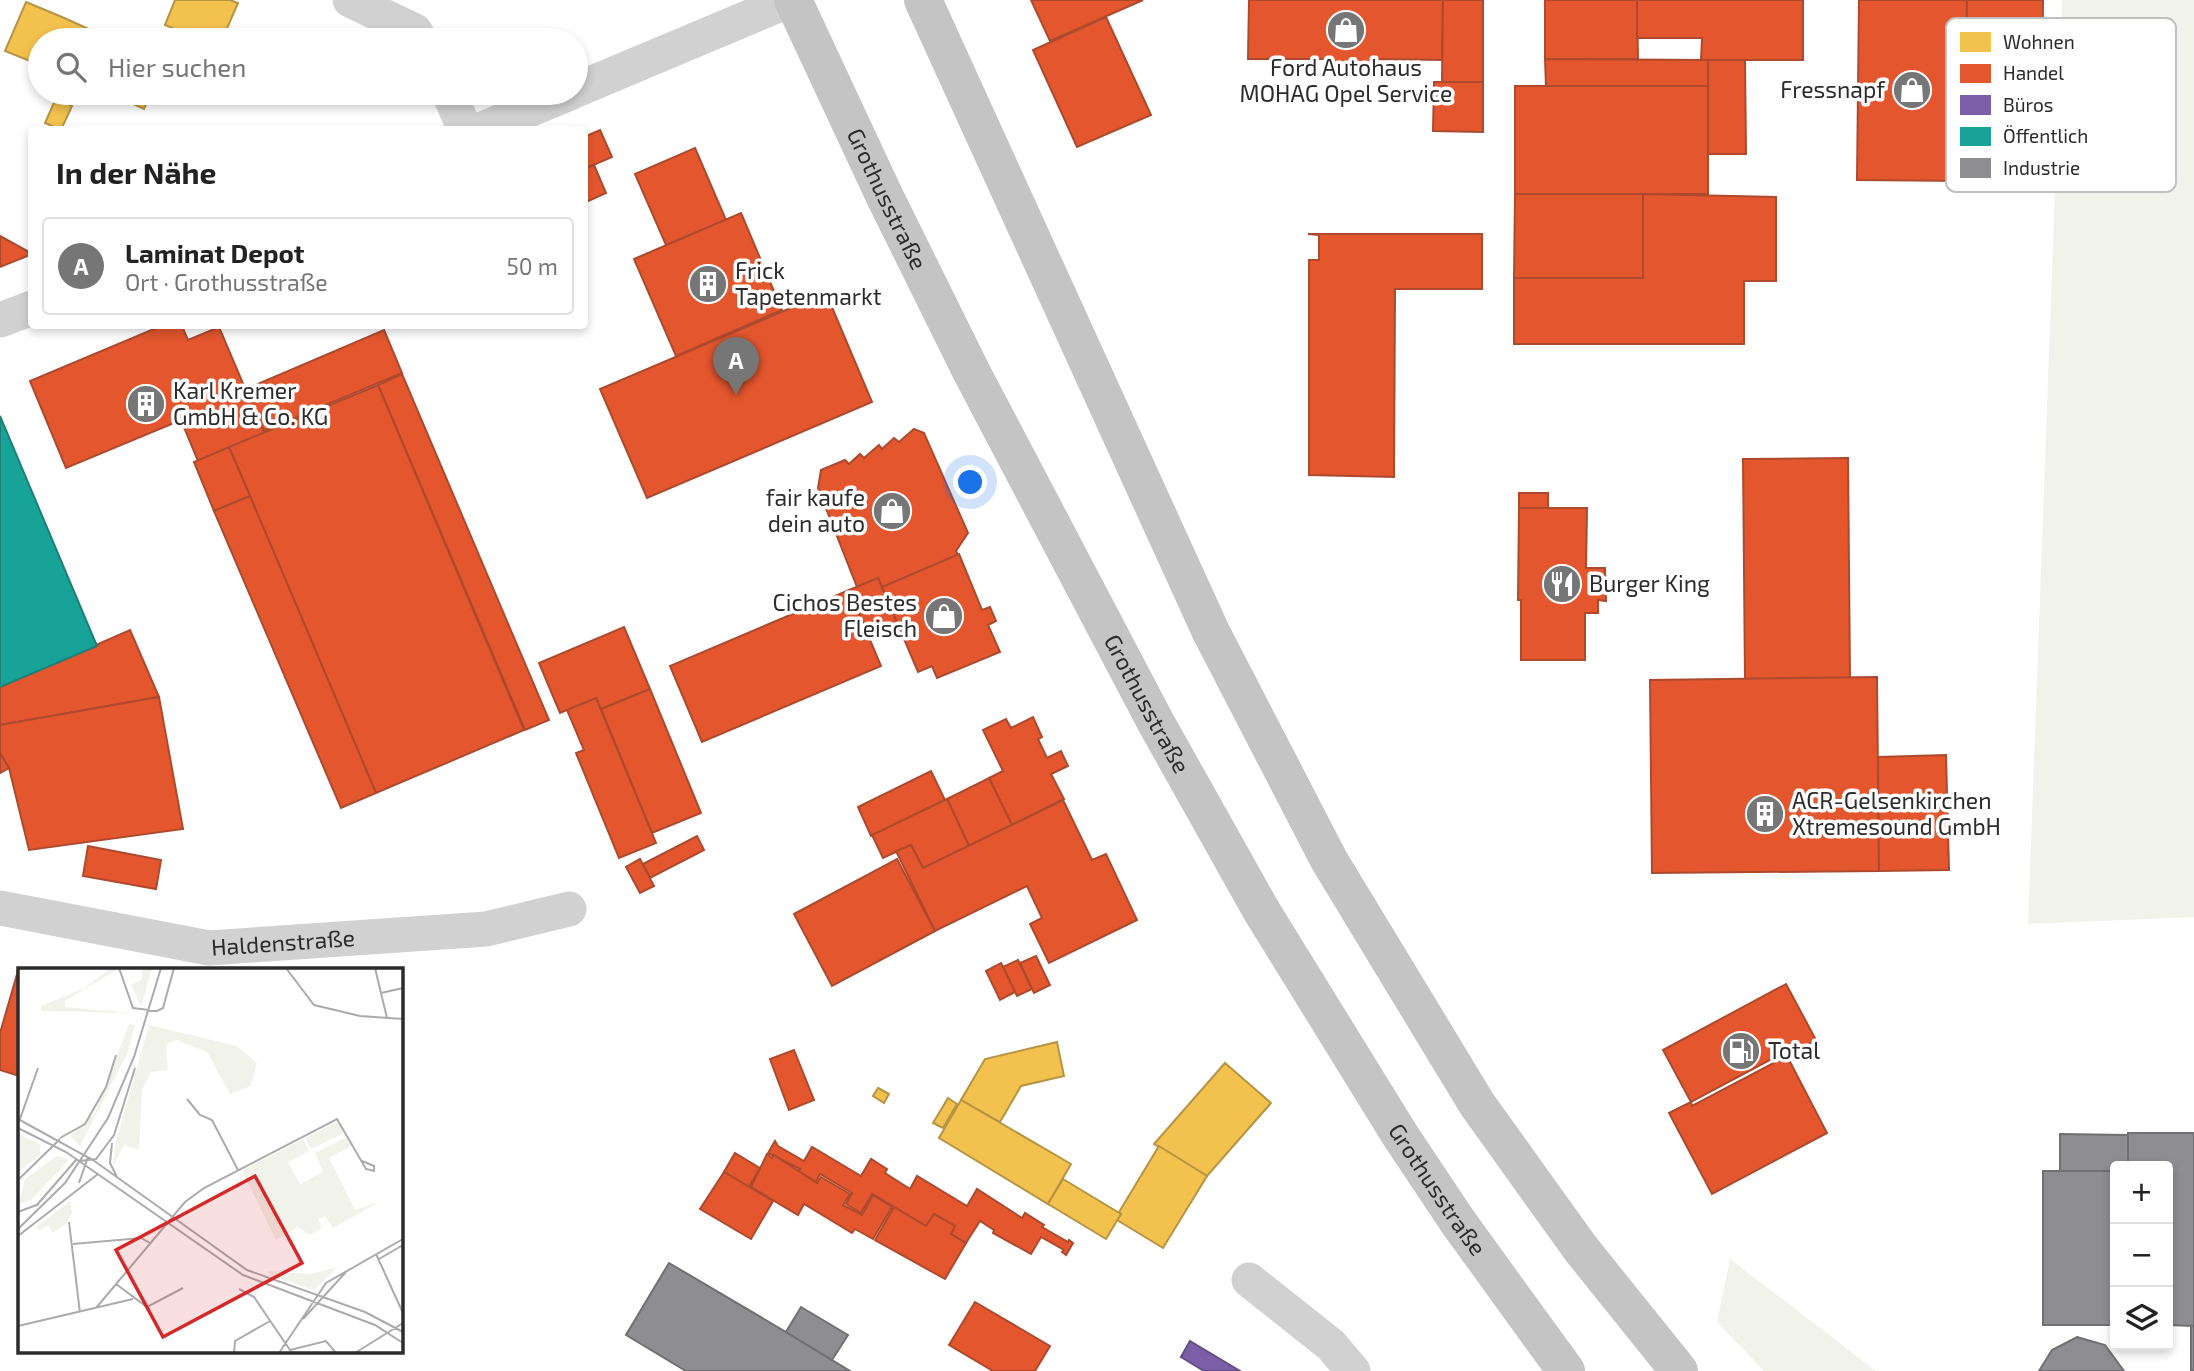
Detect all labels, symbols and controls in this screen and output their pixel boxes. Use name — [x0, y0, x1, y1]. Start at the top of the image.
shop icon: Ford Autohaus MOHAG Opel Service — [1325, 9, 1367, 51]
legend — [1946, 18, 2176, 192]
search box — [28, 28, 588, 105]
text: Wohnen — [2003, 30, 2075, 53]
icon: search — [52, 48, 90, 86]
text: Hier suchen — [108, 51, 246, 82]
place label: Ford Autohaus MOHAG Opel Service — [1240, 53, 1452, 107]
text: Handel — [2003, 61, 2064, 84]
shop icon: Fressnapf — [1891, 69, 1933, 111]
place label: Fressnapf — [1780, 75, 1886, 103]
text: Büros — [2003, 93, 2053, 116]
street label: Grothusstraße — [842, 123, 934, 274]
text: Öffentlich — [2003, 124, 2088, 147]
text: In der Nähe — [56, 154, 217, 190]
text: Industrie — [2003, 156, 2080, 179]
text: Laminat Depot — [125, 237, 305, 268]
text: A — [73, 252, 89, 280]
text: 50 m — [507, 252, 558, 280]
place label: Frick Tapetenmarkt — [735, 256, 882, 310]
building icon: Frick Tapetenmarkt — [687, 263, 729, 305]
text: Ort · Grothusstraße — [125, 268, 328, 296]
pin: A — [713, 337, 759, 395]
place label: Karl Kremer GmbH & Co. KG — [173, 376, 328, 430]
building icon: Karl Kremer GmbH & Co. KG — [125, 383, 167, 425]
your location — [953, 465, 987, 499]
place label: fair kaufe dein auto — [766, 483, 865, 537]
shop icon: fair kaufe dein auto — [871, 490, 913, 532]
restaurant icon: Burger King — [1541, 563, 1583, 605]
place label: Burger King — [1589, 569, 1710, 597]
place label: Cichos Bestes Fleisch — [773, 588, 917, 642]
shop icon: Cichos Bestes Fleisch — [923, 595, 965, 637]
street label: Grothusstraße — [1099, 629, 1196, 778]
place label: ACR-Gelsenkirchen Xtremesound GmbH — [1792, 786, 2001, 840]
building icon: ACR-Gelsenkirchen Xtremesound GmbH — [1744, 793, 1786, 835]
street label: Haldenstraße — [210, 923, 356, 961]
inset map — [18, 968, 402, 1354]
fuel station icon: Total — [1720, 1030, 1762, 1072]
place label: Total — [1768, 1036, 1820, 1064]
street label: Grothusstraße — [1383, 1118, 1493, 1261]
map controls — [2110, 1161, 2173, 1350]
button: + — [2110, 1161, 2173, 1224]
button: − — [2110, 1224, 2173, 1287]
button: layers — [2110, 1287, 2173, 1350]

